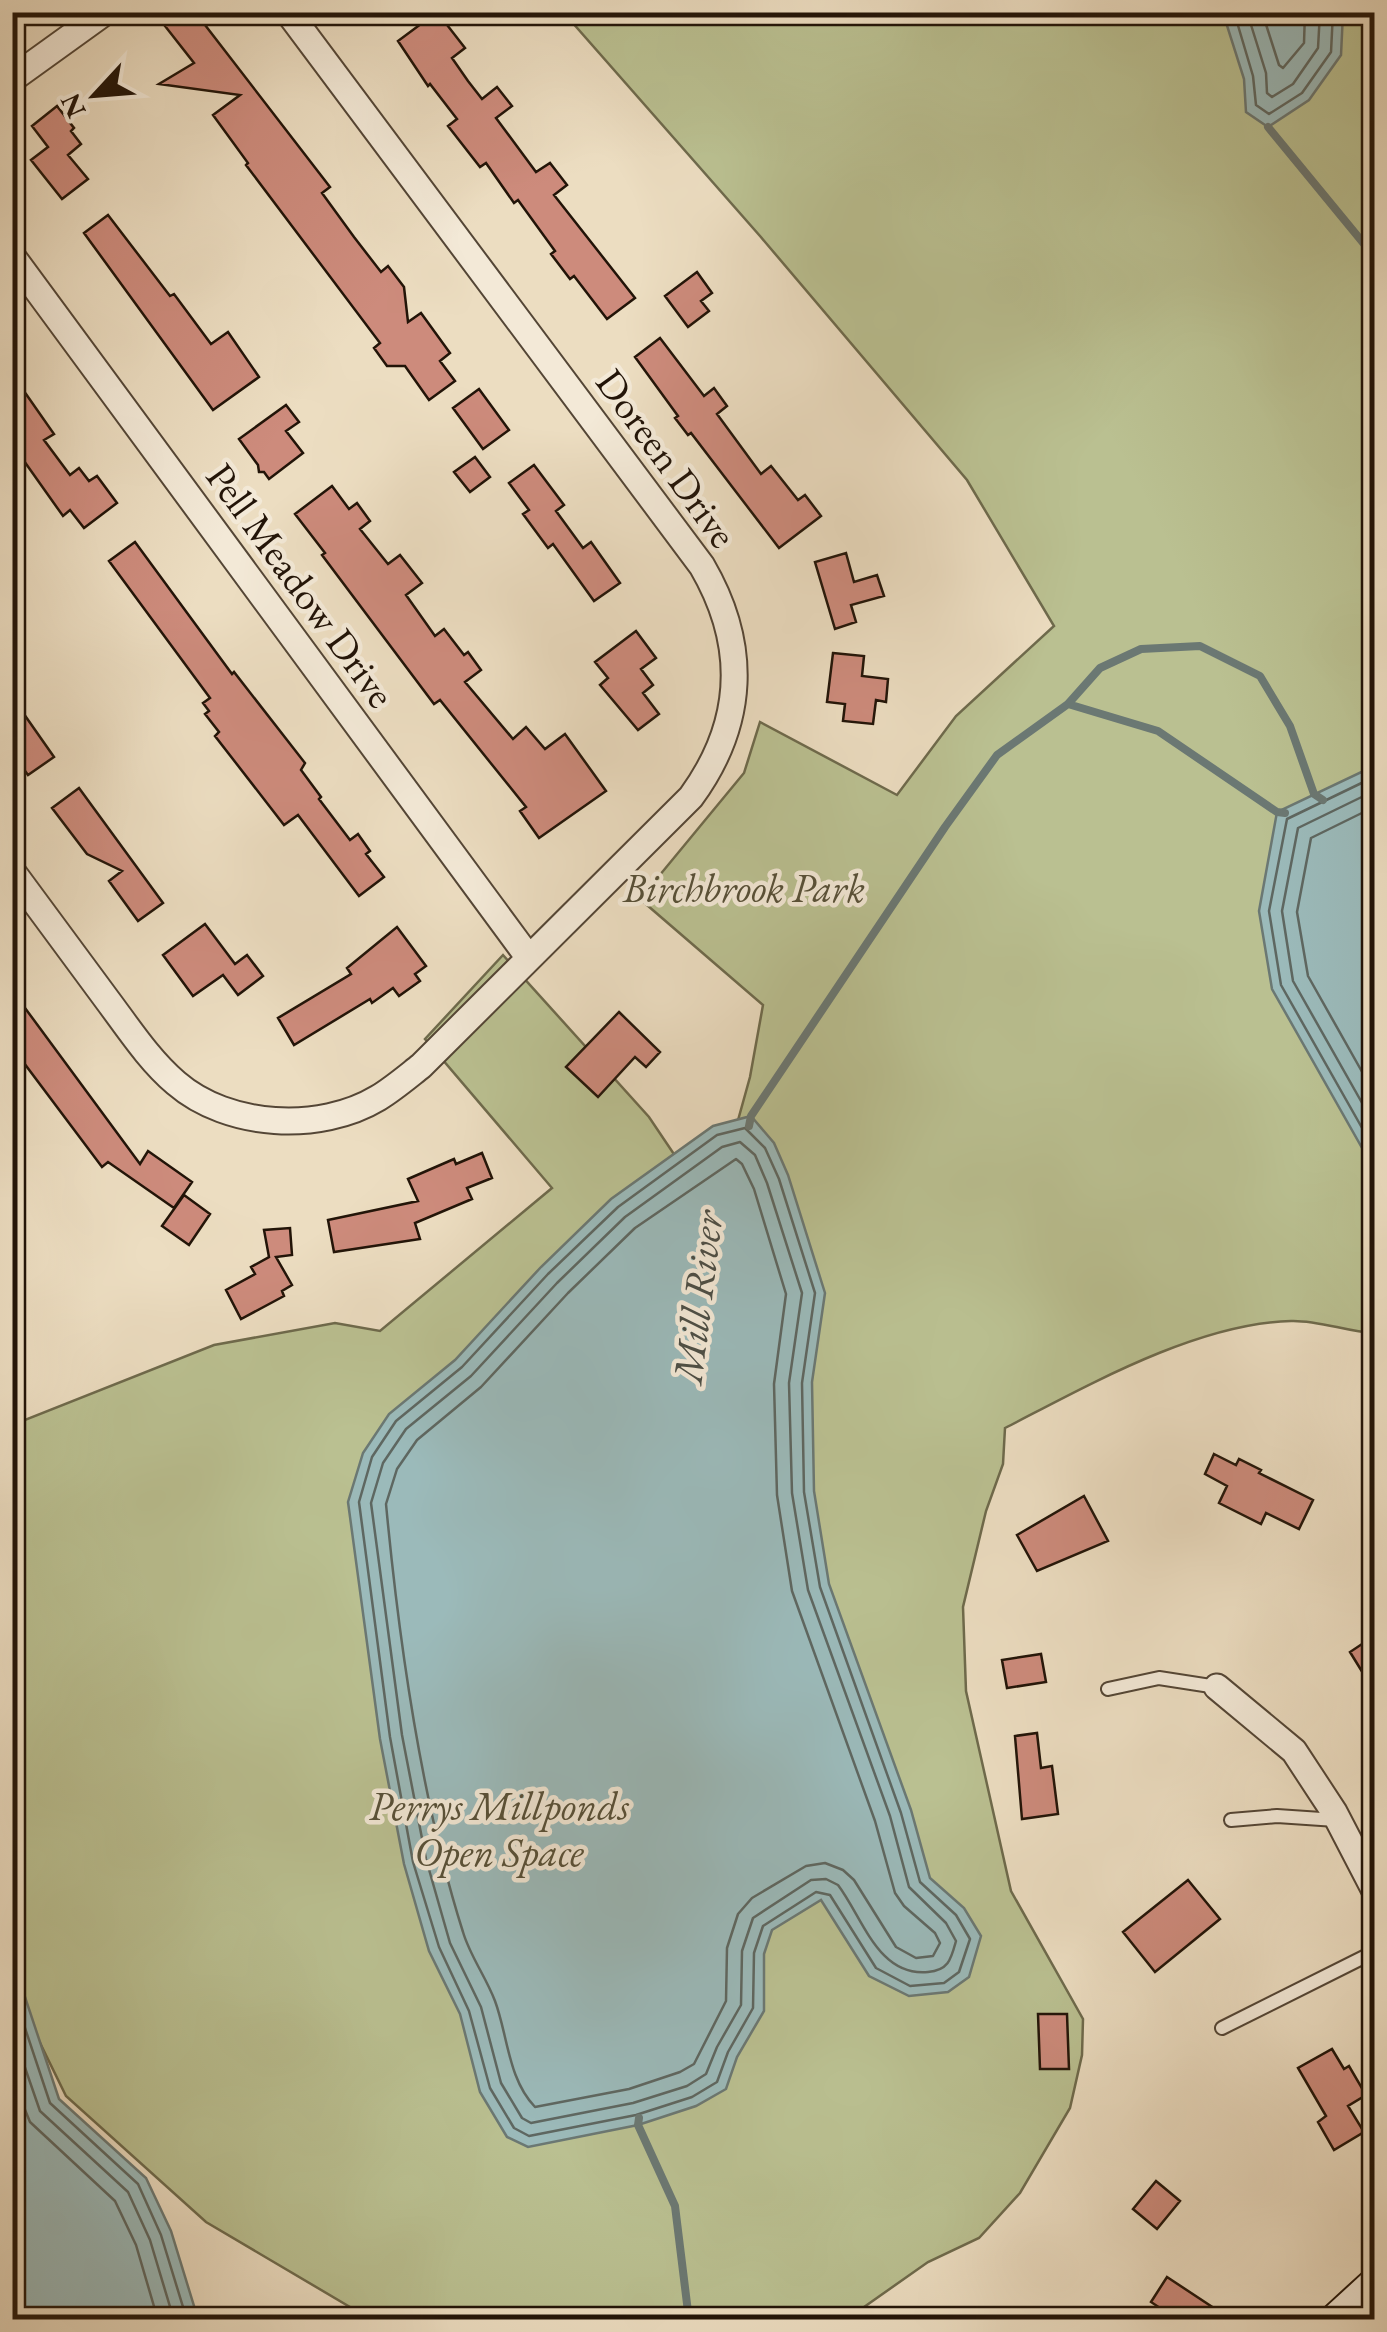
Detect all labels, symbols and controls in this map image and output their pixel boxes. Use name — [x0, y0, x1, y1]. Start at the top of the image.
north arrow — [45, 45, 145, 145]
text: N — [51, 88, 94, 124]
street label: Doreen Drive — [585, 358, 749, 558]
street label: Pell Meadow Drive — [195, 452, 407, 718]
park label: Birchbrook Park — [622, 862, 865, 914]
water label: Mill River — [659, 1206, 736, 1389]
park label: Perrys Millponds Open Space — [369, 1780, 630, 1878]

